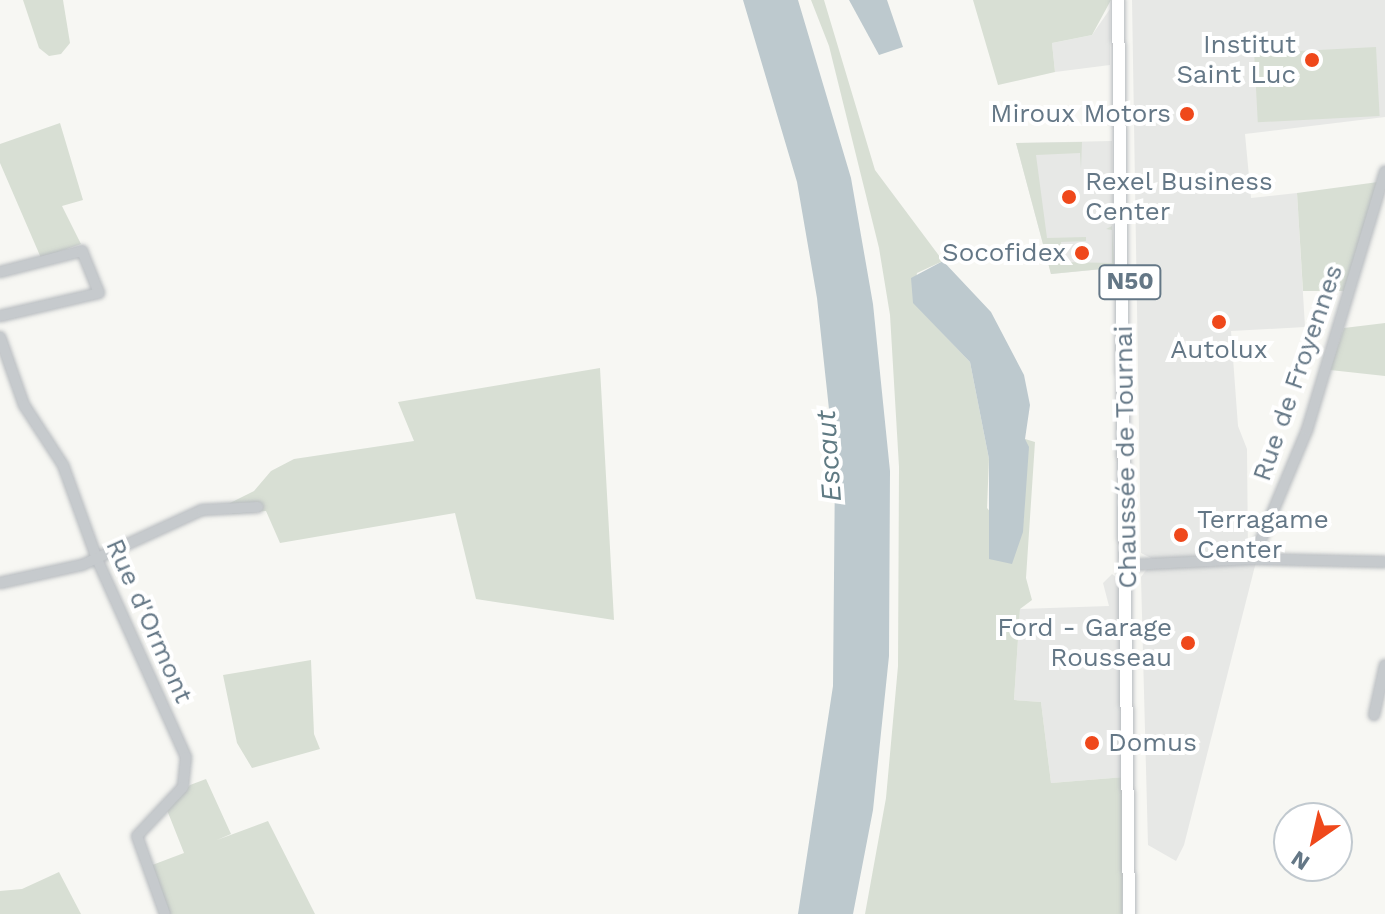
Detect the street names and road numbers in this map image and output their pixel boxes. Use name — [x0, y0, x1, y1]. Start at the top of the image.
street label: Rue de Froyennes — [1246, 261, 1350, 485]
road number: N50 — [1098, 262, 1162, 302]
street label: Chaussée de Tournai — [1108, 325, 1144, 589]
street label: Rue d'Ormont — [99, 534, 199, 708]

